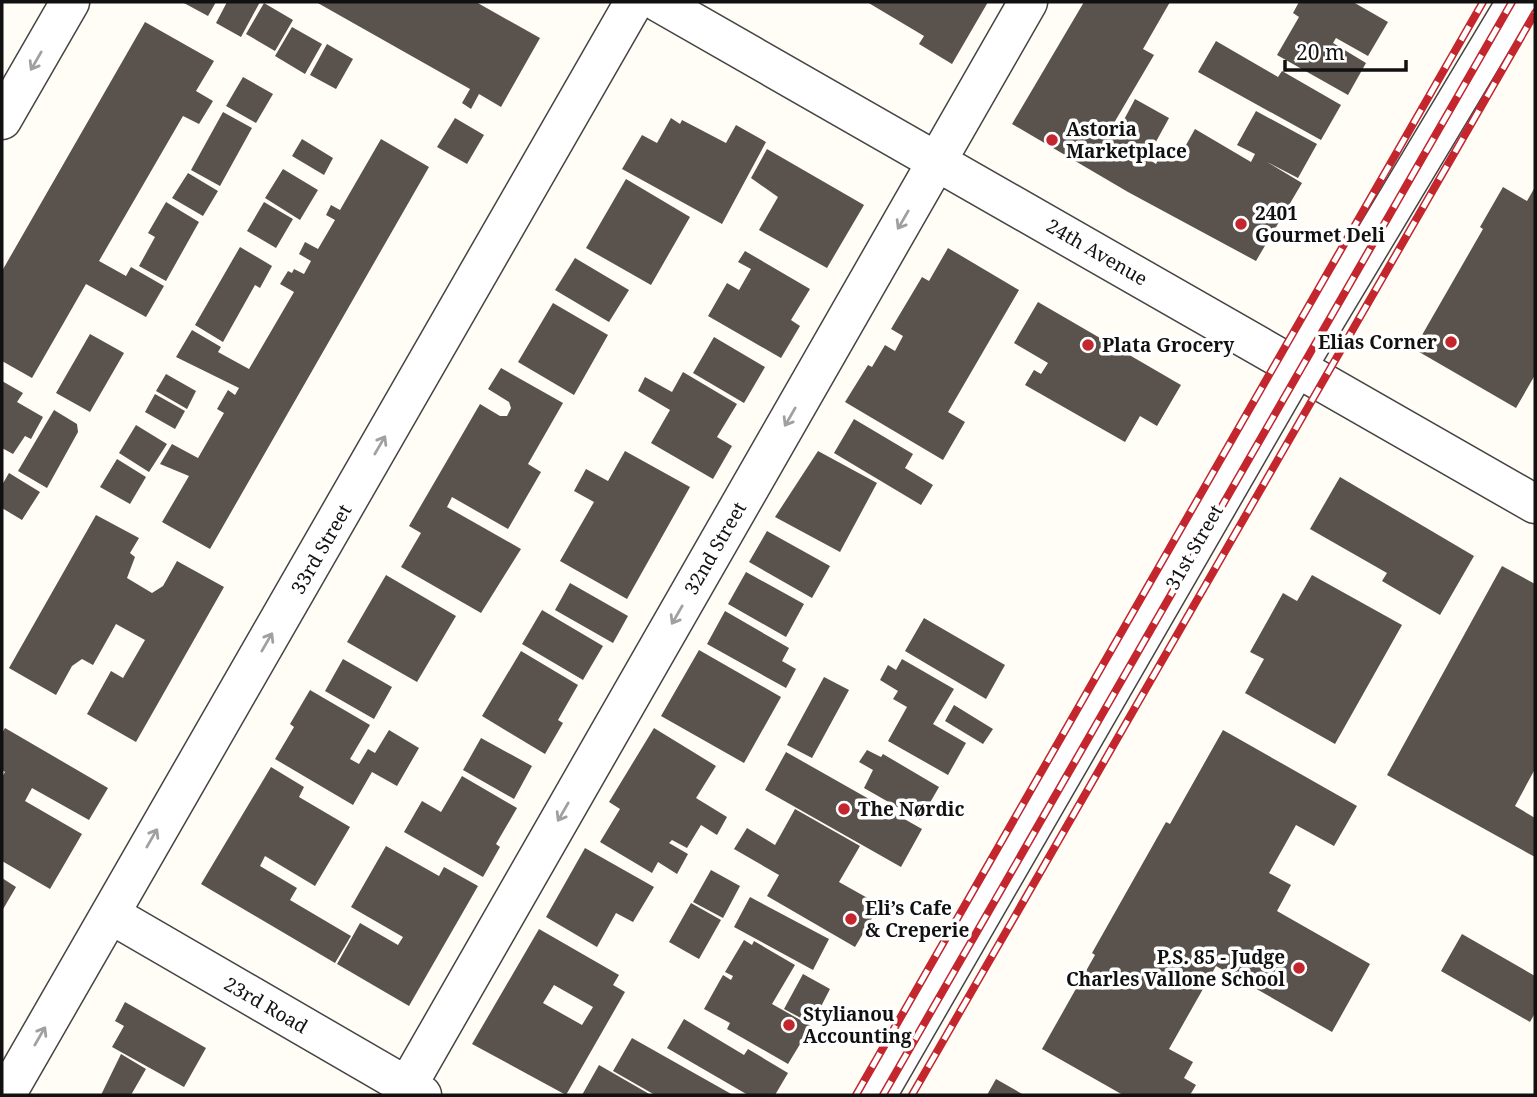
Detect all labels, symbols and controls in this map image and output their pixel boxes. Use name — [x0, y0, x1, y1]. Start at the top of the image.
scale bar — [1285, 28, 1406, 72]
text: 20 m — [1296, 38, 1345, 66]
one-way arrow — [29, 50, 43, 70]
place label: Astoria Marketplace — [1066, 116, 1187, 164]
marker: Astoria Marketplace — [1044, 132, 1060, 148]
place label: 2401 Gourmet Deli — [1255, 200, 1385, 248]
one-way arrow — [896, 209, 909, 230]
street label: 24th Avenue — [1042, 213, 1152, 291]
marker: 2401 Gourmet Deli — [1233, 216, 1249, 232]
place label: Elias Corner — [1318, 329, 1437, 355]
place label: Plata Grocery — [1102, 332, 1234, 358]
marker: Elias Corner — [1443, 334, 1459, 350]
marker: Plata Grocery — [1080, 337, 1096, 353]
one-way arrow — [783, 407, 797, 427]
one-way arrow — [373, 435, 387, 455]
street label: 32nd Street — [678, 497, 752, 599]
street label: 33rd Street — [285, 499, 357, 599]
street label: 31st Street — [1159, 499, 1229, 594]
one-way arrow — [670, 604, 684, 624]
one-way arrow — [260, 632, 274, 652]
place label: The Nørdic — [858, 796, 965, 822]
marker: The Nørdic — [836, 801, 852, 817]
one-way arrow — [556, 802, 570, 822]
one-way arrow — [145, 829, 159, 849]
place label: Eli’s Cafe & Creperie — [865, 895, 969, 943]
marker: Eli’s Cafe & Creperie — [843, 911, 859, 927]
place label: P.S. 85 - Judge Charles Vallone School — [1066, 944, 1285, 992]
marker: P.S. 85 - Judge Charles Vallone School — [1291, 960, 1307, 976]
street label: 23rd Road — [219, 971, 313, 1040]
place label: Stylianou Accounting — [803, 1001, 912, 1049]
marker: Stylianou Accounting — [781, 1017, 797, 1033]
one-way arrow — [33, 1026, 47, 1046]

